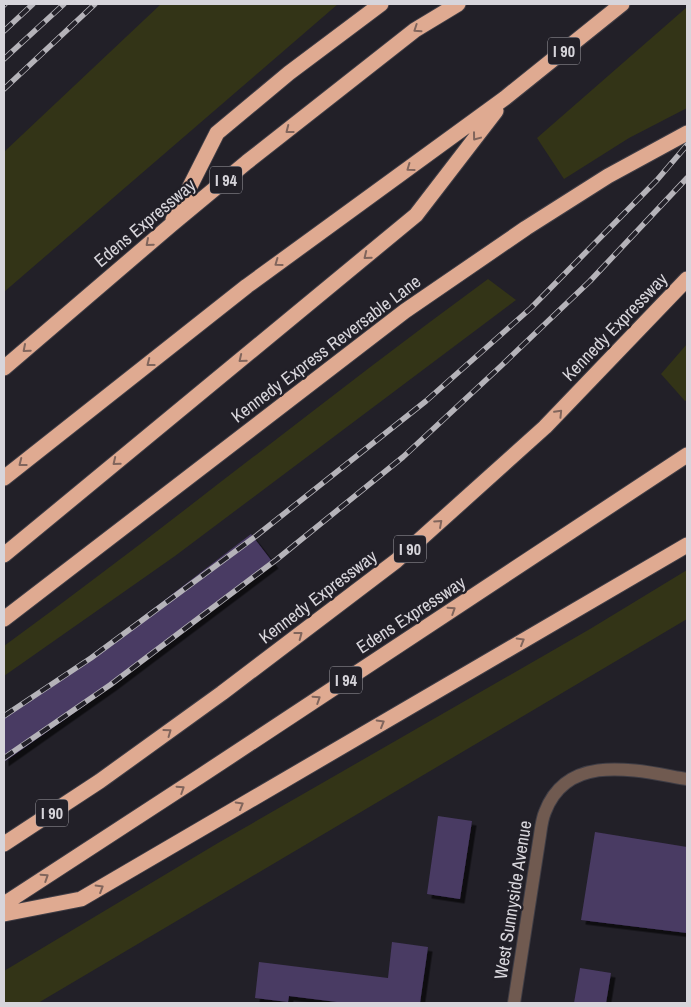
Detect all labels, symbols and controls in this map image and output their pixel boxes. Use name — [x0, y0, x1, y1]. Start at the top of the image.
one-way arrow — [413, 23, 422, 33]
road number: I 90 — [548, 37, 580, 64]
one-way arrow — [286, 124, 295, 132]
one-way arrow — [473, 131, 482, 141]
one-way arrow — [406, 161, 415, 171]
road number: I 94 — [210, 166, 242, 194]
street label: Edens Expressway — [89, 172, 201, 273]
one-way arrow — [146, 237, 155, 246]
one-way arrow — [364, 250, 373, 258]
one-way arrow — [274, 257, 284, 266]
street label: Kennedy Expressway — [556, 266, 673, 386]
street label: Kennedy Express Reversable Lane — [226, 269, 426, 428]
one-way arrow — [22, 343, 31, 352]
one-way arrow — [238, 353, 247, 362]
one-way arrow — [147, 357, 156, 365]
one-way arrow — [553, 410, 562, 419]
one-way arrow — [113, 457, 122, 465]
one-way arrow — [19, 458, 28, 466]
one-way arrow — [433, 520, 442, 529]
road number: I 90 — [394, 536, 426, 562]
street label: Kennedy Expressway — [253, 544, 382, 649]
street label: Edens Expressway — [351, 570, 471, 659]
one-way arrow — [447, 607, 456, 616]
one-way arrow — [293, 632, 302, 641]
one-way arrow — [516, 638, 525, 648]
road number: I 94 — [330, 666, 362, 694]
one-way arrow — [311, 696, 320, 706]
one-way arrow — [375, 720, 384, 730]
one-way arrow — [162, 729, 172, 738]
one-way arrow — [175, 786, 185, 795]
road number: I 90 — [36, 800, 68, 826]
one-way arrow — [235, 801, 244, 811]
street label: West Sunnyside Avenue — [488, 819, 537, 981]
one-way arrow — [39, 874, 48, 883]
one-way arrow — [95, 884, 104, 894]

